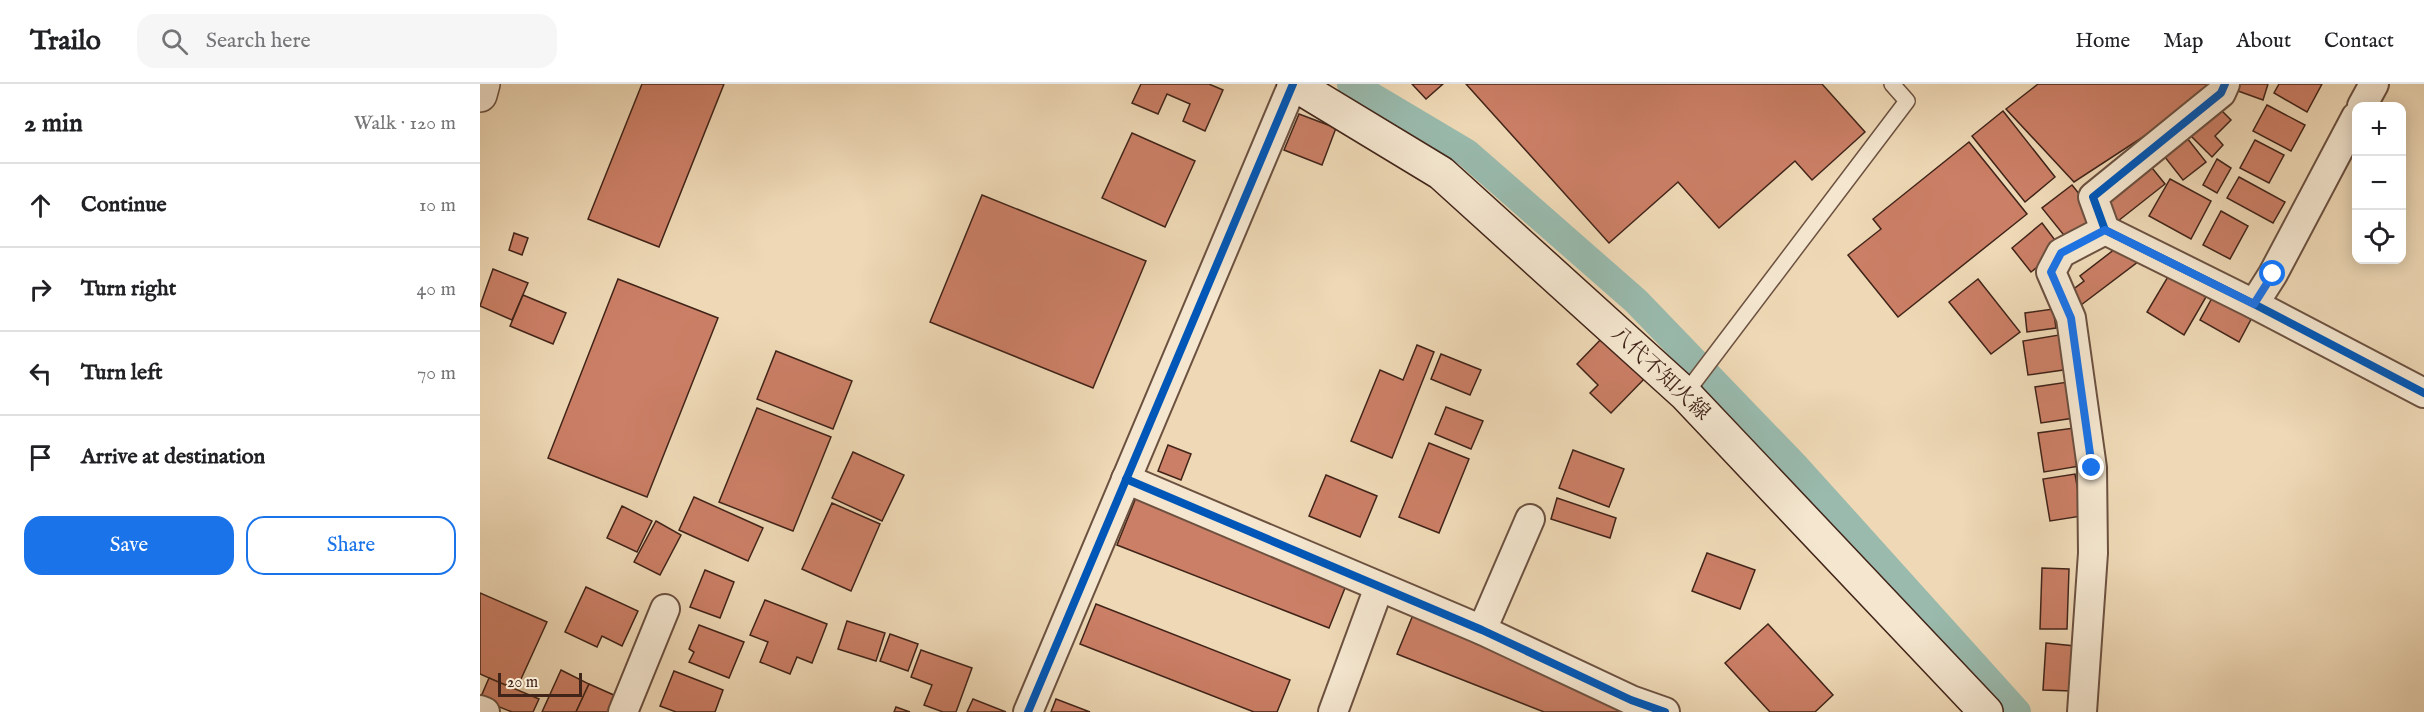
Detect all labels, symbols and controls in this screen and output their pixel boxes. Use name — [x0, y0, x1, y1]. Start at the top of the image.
search box — [137, 14, 557, 68]
text: Trailo — [30, 24, 101, 59]
icon: search — [158, 25, 191, 58]
text: Search here — [206, 27, 311, 55]
text: Home — [2075, 28, 2130, 55]
text: Map — [2163, 28, 2203, 55]
text: About — [2236, 28, 2291, 55]
text: Contact — [2324, 28, 2394, 55]
map controls — [2352, 102, 2406, 264]
button: + — [2352, 102, 2406, 156]
text: 2 min — [24, 107, 83, 140]
text: Walk · 120 m — [354, 111, 456, 136]
button: − — [2352, 156, 2406, 210]
icon: ahead — [24, 189, 57, 222]
text: Continue — [81, 191, 167, 219]
text: 10 m — [419, 193, 456, 218]
button: locate — [2352, 210, 2406, 264]
route start — [2259, 260, 2285, 286]
icon: right — [24, 273, 57, 306]
text: Turn right — [81, 275, 176, 303]
text: 40 m — [417, 277, 456, 302]
street label: 八代不知火線 — [1605, 321, 1715, 427]
icon: left — [24, 357, 57, 390]
text: Turn left — [81, 359, 163, 387]
text: 70 m — [417, 361, 456, 386]
icon: arrive — [24, 441, 57, 474]
text: Arrive at destination — [81, 443, 265, 471]
route end — [2078, 454, 2104, 480]
button: Save — [24, 516, 234, 575]
button: Share — [246, 516, 456, 575]
scale bar — [498, 670, 582, 698]
text: 20 m — [507, 673, 538, 693]

